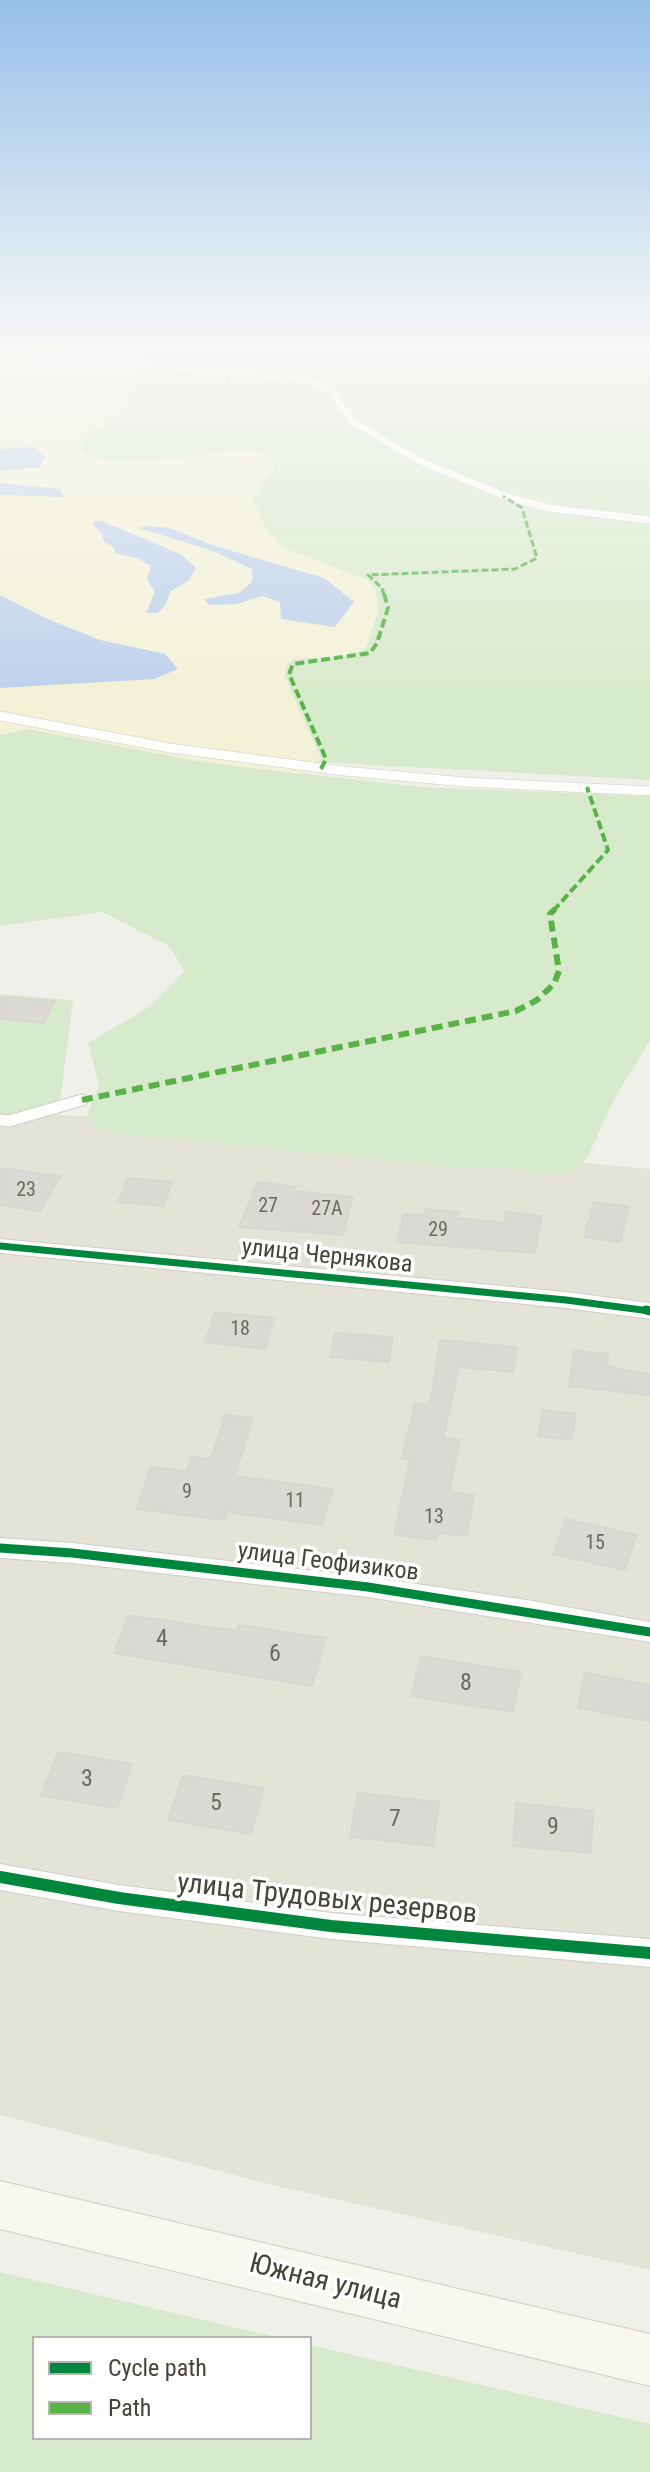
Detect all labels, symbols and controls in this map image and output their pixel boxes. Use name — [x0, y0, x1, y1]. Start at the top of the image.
house number: 23 — [16, 1179, 36, 1203]
house number: 27 — [258, 1195, 278, 1219]
house number: 27А — [311, 1198, 343, 1222]
house number: 29 — [428, 1219, 448, 1243]
street label: улица Чернякова — [240, 1234, 414, 1280]
house number: 18 — [230, 1318, 250, 1342]
house number: 9 — [182, 1481, 192, 1505]
house number: 11 — [285, 1490, 305, 1514]
house number: 13 — [424, 1506, 444, 1530]
house number: 15 — [585, 1532, 605, 1556]
street label: улица Геофизиков — [236, 1538, 420, 1588]
house number: 4 — [156, 1626, 168, 1654]
house number: 6 — [269, 1641, 281, 1669]
house number: 8 — [460, 1670, 472, 1698]
house number: 3 — [81, 1766, 93, 1794]
house number: 5 — [210, 1790, 222, 1818]
house number: 7 — [389, 1806, 401, 1834]
house number: 9 — [547, 1814, 559, 1842]
street label: улица Трудовых резервов — [175, 1868, 479, 1932]
street label: Южная улица — [246, 2248, 404, 2318]
legend — [32, 2336, 312, 2440]
text: Cycle path — [108, 2354, 207, 2382]
text: Path — [108, 2394, 151, 2422]

